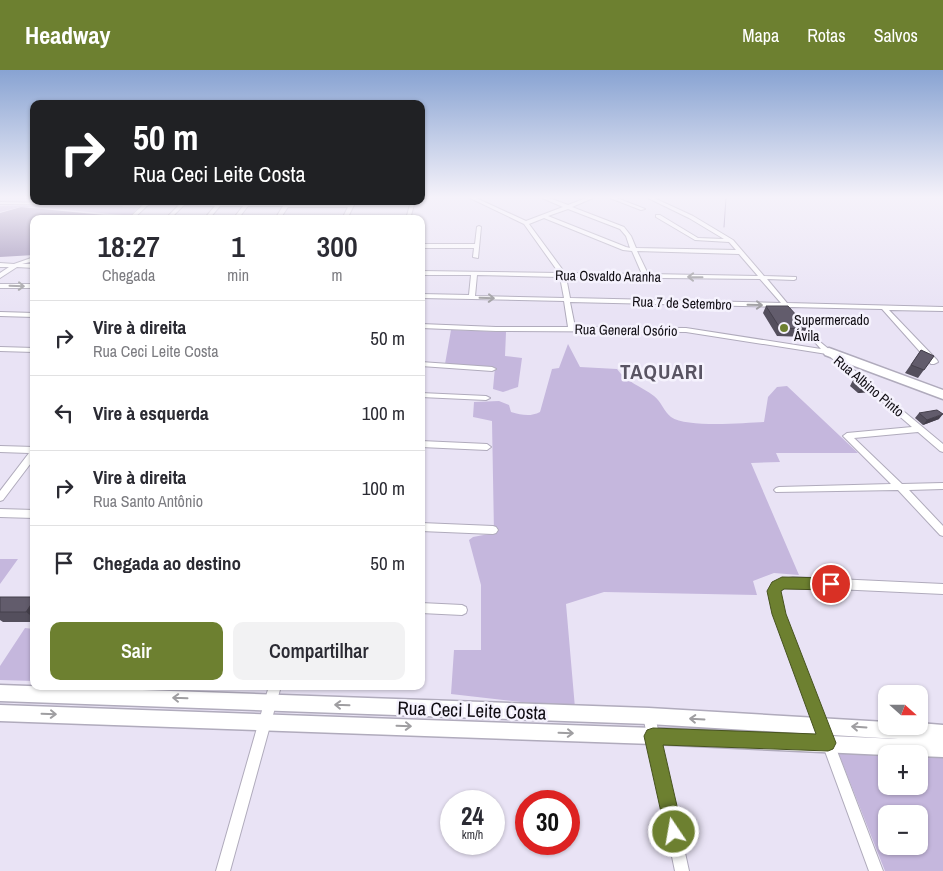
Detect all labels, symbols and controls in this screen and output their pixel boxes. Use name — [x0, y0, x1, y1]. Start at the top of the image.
text: Headway — [25, 19, 110, 51]
text: Mapa — [742, 23, 779, 48]
text: Rotas — [807, 23, 846, 48]
text: Salvos — [874, 23, 918, 48]
text: 50 m — [133, 114, 198, 161]
icon: right — [50, 120, 115, 185]
text: Rua Ceci Leite Costa — [133, 159, 305, 189]
text: 18:27 — [97, 226, 160, 266]
text: 1 — [231, 226, 245, 266]
text: 300 — [317, 226, 358, 266]
text: Chegada — [102, 264, 155, 286]
text: min — [227, 264, 249, 286]
text: m — [332, 264, 343, 286]
street label: Rua Osvaldo Aranha — [555, 266, 662, 286]
one-way arrow — [687, 272, 704, 282]
one-way arrow — [8, 281, 25, 291]
street label: Rua 7 de Setembro — [632, 292, 732, 314]
one-way arrow — [479, 293, 495, 302]
one-way arrow — [746, 300, 763, 310]
place label: Supermercado Ávila — [793, 311, 869, 345]
text: Vire à direita — [93, 314, 186, 340]
street label: Rua General Osório — [574, 320, 678, 340]
marker: Supermercado Ávila — [778, 322, 790, 334]
icon: right — [50, 324, 78, 352]
text: 50 m — [370, 325, 405, 351]
text: Rua Ceci Leite Costa — [93, 340, 218, 362]
street label: Rua Albino Pinto — [830, 351, 908, 421]
district label: TAQUARI — [620, 357, 704, 386]
icon: left — [50, 399, 78, 427]
text: Vire à esquerda — [93, 400, 209, 426]
text: 100 m — [362, 400, 405, 426]
text: Vire à direita — [93, 464, 186, 490]
icon: right — [50, 474, 78, 502]
text: 100 m — [362, 475, 405, 501]
text: Rua Santo Antônio — [93, 490, 203, 512]
icon: arrive — [50, 549, 78, 577]
text: Chegada ao destino — [93, 550, 241, 576]
text: 50 m — [370, 550, 405, 576]
pin — [810, 563, 852, 605]
icon: arrive — [817, 570, 845, 598]
button: Sair — [50, 622, 223, 680]
button: Compartilhar — [233, 622, 405, 680]
north arrow — [878, 685, 928, 735]
map controls — [878, 685, 928, 855]
one-way arrow — [172, 694, 188, 703]
street label: Rua Ceci Leite Costa — [397, 694, 547, 726]
one-way arrow — [335, 700, 351, 709]
one-way arrow — [40, 710, 56, 719]
one-way arrow — [689, 714, 705, 723]
one-way arrow — [395, 722, 411, 731]
one-way arrow — [852, 723, 868, 732]
one-way arrow — [558, 728, 574, 737]
button: + — [878, 745, 928, 795]
speed limit sign: 30 — [515, 790, 580, 855]
text: 24 — [461, 799, 484, 833]
position arrow — [647, 805, 699, 857]
button: − — [878, 805, 928, 855]
text: km/h — [462, 827, 483, 843]

